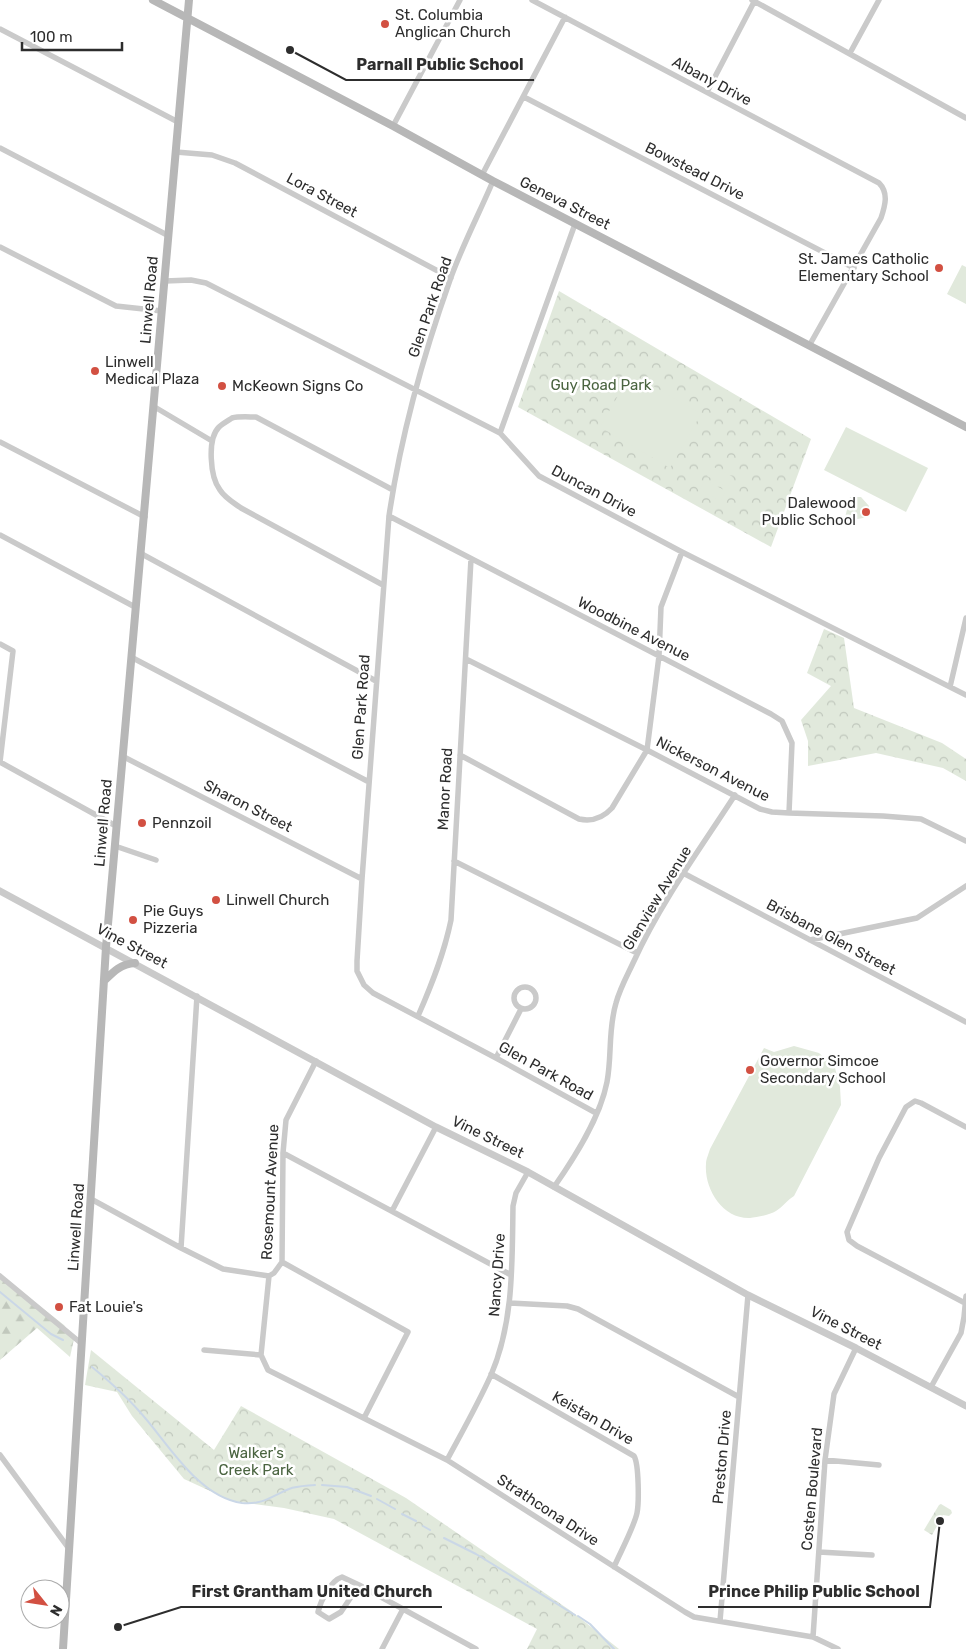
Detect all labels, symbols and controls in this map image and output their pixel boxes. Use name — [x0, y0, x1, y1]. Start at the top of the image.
place label: St. Columbia Anglican Church — [395, 6, 511, 41]
marker: St. Columbia Anglican Church — [379, 18, 391, 30]
scale bar — [22, 20, 122, 52]
text: 100 m — [30, 28, 72, 46]
callout: Parnall Public School — [346, 49, 534, 80]
street label: Albany Drive — [669, 53, 755, 109]
text: Parnall Public School — [356, 55, 524, 74]
street label: Bowstead Drive — [642, 138, 748, 204]
street label: Lora Street — [283, 169, 361, 221]
street label: Geneva Street — [517, 172, 613, 234]
place label: St. James Catholic Elementary School — [798, 250, 929, 285]
street label: Glen Park Road — [404, 254, 456, 360]
street label: Linwell Road — [136, 255, 162, 345]
marker: St. James Catholic Elementary School — [933, 262, 945, 274]
place label: Linwell Medical Plaza — [105, 353, 199, 388]
marker: Linwell Medical Plaza — [89, 365, 101, 377]
park label: Guy Road Park — [550, 376, 652, 394]
place label: McKeown Signs Co — [232, 377, 363, 395]
marker: McKeown Signs Co — [216, 380, 228, 392]
street label: Duncan Drive — [548, 461, 640, 521]
place label: Dalewood Public School — [762, 494, 856, 529]
marker: Dalewood Public School — [860, 506, 872, 518]
street label: Woodbine Avenue — [575, 593, 693, 665]
street label: Glen Park Road — [348, 654, 374, 760]
street label: Nickerson Avenue — [653, 733, 773, 805]
street label: Manor Road — [434, 747, 456, 831]
street label: Sharon Street — [201, 776, 295, 836]
street label: Linwell Road — [90, 778, 116, 868]
place label: Pennzoil — [152, 814, 212, 832]
marker: Pennzoil — [136, 817, 148, 829]
street label: Glenview Avenue — [619, 842, 695, 954]
place label: Linwell Church — [226, 891, 329, 909]
marker: Linwell Church — [210, 894, 222, 906]
street label: Brisbane Glen Street — [763, 895, 899, 979]
place label: Pie Guys Pizzeria — [143, 902, 204, 937]
marker: Pie Guys Pizzeria — [127, 914, 139, 926]
street label: Vine Street — [93, 920, 171, 972]
street label: Glen Park Road — [496, 1038, 596, 1104]
place label: Governor Simcoe Secondary School — [760, 1052, 886, 1087]
marker: Governor Simcoe Secondary School — [744, 1064, 756, 1076]
street label: Vine Street — [449, 1112, 527, 1162]
street label: Rosemount Avenue — [257, 1124, 283, 1260]
street label: Linwell Road — [64, 1183, 88, 1271]
street label: Nancy Drive — [485, 1233, 509, 1317]
place label: Fat Louie's — [69, 1298, 144, 1316]
marker: Fat Louie's — [53, 1301, 65, 1313]
street label: Vine Street — [807, 1302, 885, 1354]
street label: Keistan Drive — [549, 1387, 637, 1449]
street label: Preston Drive — [709, 1409, 735, 1505]
street label: Costen Boulevard — [798, 1427, 826, 1551]
park label: Walker's Creek Park — [219, 1444, 294, 1479]
street label: Strathcona Drive — [494, 1470, 602, 1550]
callout: First Grantham United Church — [181, 1576, 442, 1607]
callout: Prince Philip Public School — [698, 1576, 930, 1607]
north arrow — [20, 1579, 70, 1629]
text: First Grantham United Church — [192, 1582, 432, 1601]
text: Prince Philip Public School — [708, 1582, 920, 1601]
text: N — [46, 1602, 66, 1619]

